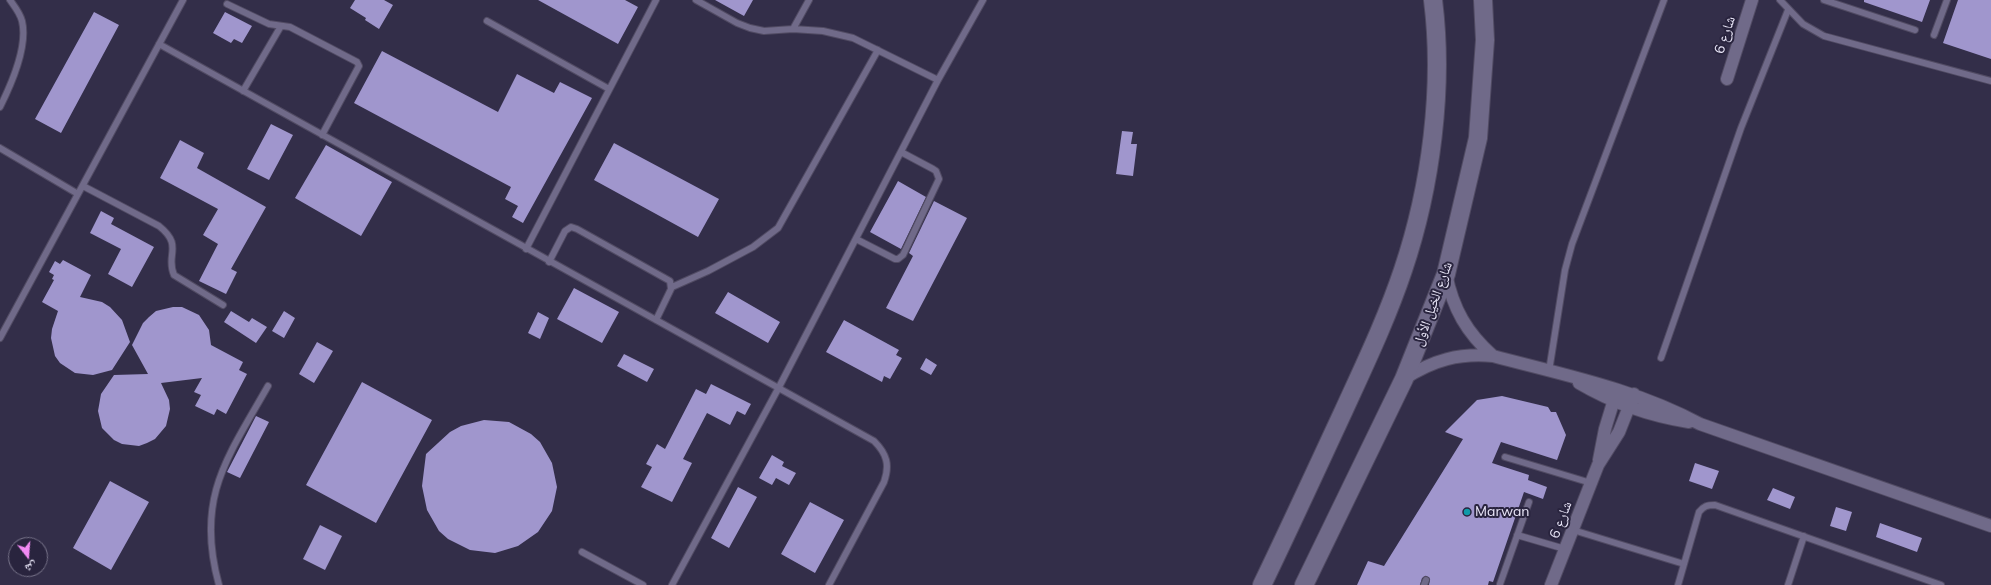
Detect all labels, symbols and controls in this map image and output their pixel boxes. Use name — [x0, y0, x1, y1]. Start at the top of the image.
street label: شارع 6 — [1711, 14, 1739, 56]
street label: شارع الخيل الأول — [1410, 260, 1456, 348]
street label: شارع 6 — [1546, 499, 1576, 541]
place label: Marwan — [1475, 504, 1530, 520]
marker: Marwan — [1462, 507, 1472, 517]
north arrow — [8, 537, 48, 577]
text: ش — [24, 559, 39, 576]

